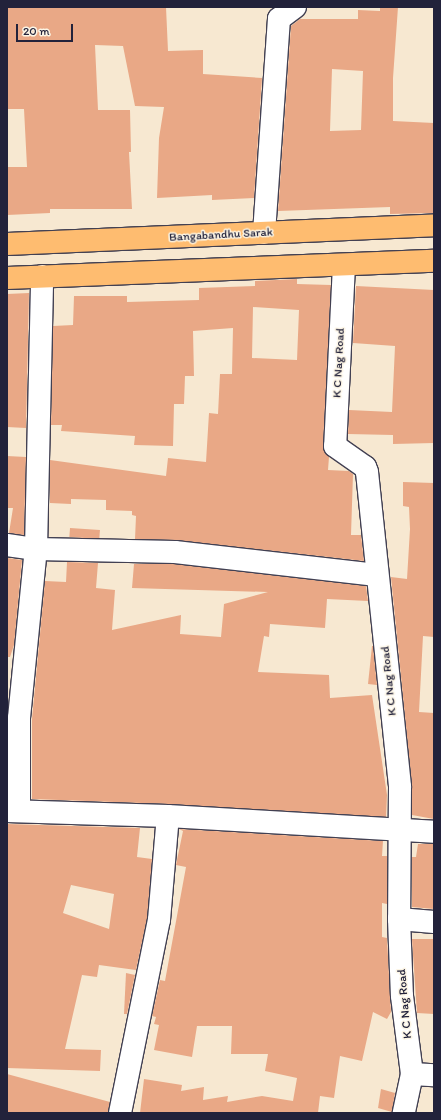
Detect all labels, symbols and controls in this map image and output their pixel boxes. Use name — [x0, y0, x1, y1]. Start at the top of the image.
scale bar — [18, 16, 75, 42]
text: 20 m — [23, 24, 50, 38]
street label: Bangabandhu Sarak — [169, 225, 273, 245]
street label: K C Nag Road — [330, 328, 348, 398]
street label: K C Nag Road — [378, 646, 400, 716]
street label: K C Nag Road — [395, 969, 415, 1039]

